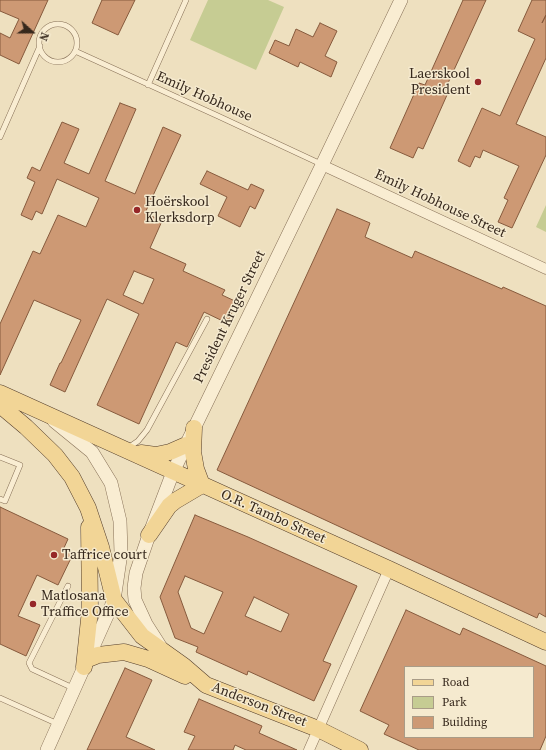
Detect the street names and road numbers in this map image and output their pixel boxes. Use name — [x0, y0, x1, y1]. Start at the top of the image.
street label: Emily Hobhouse — [153, 68, 255, 126]
street label: Emily Hobhouse Street — [372, 166, 508, 242]
street label: President Kruger Street — [191, 248, 269, 386]
street label: O.R. Tambo Street — [218, 486, 328, 548]
street label: Anderson Street — [209, 679, 309, 731]

